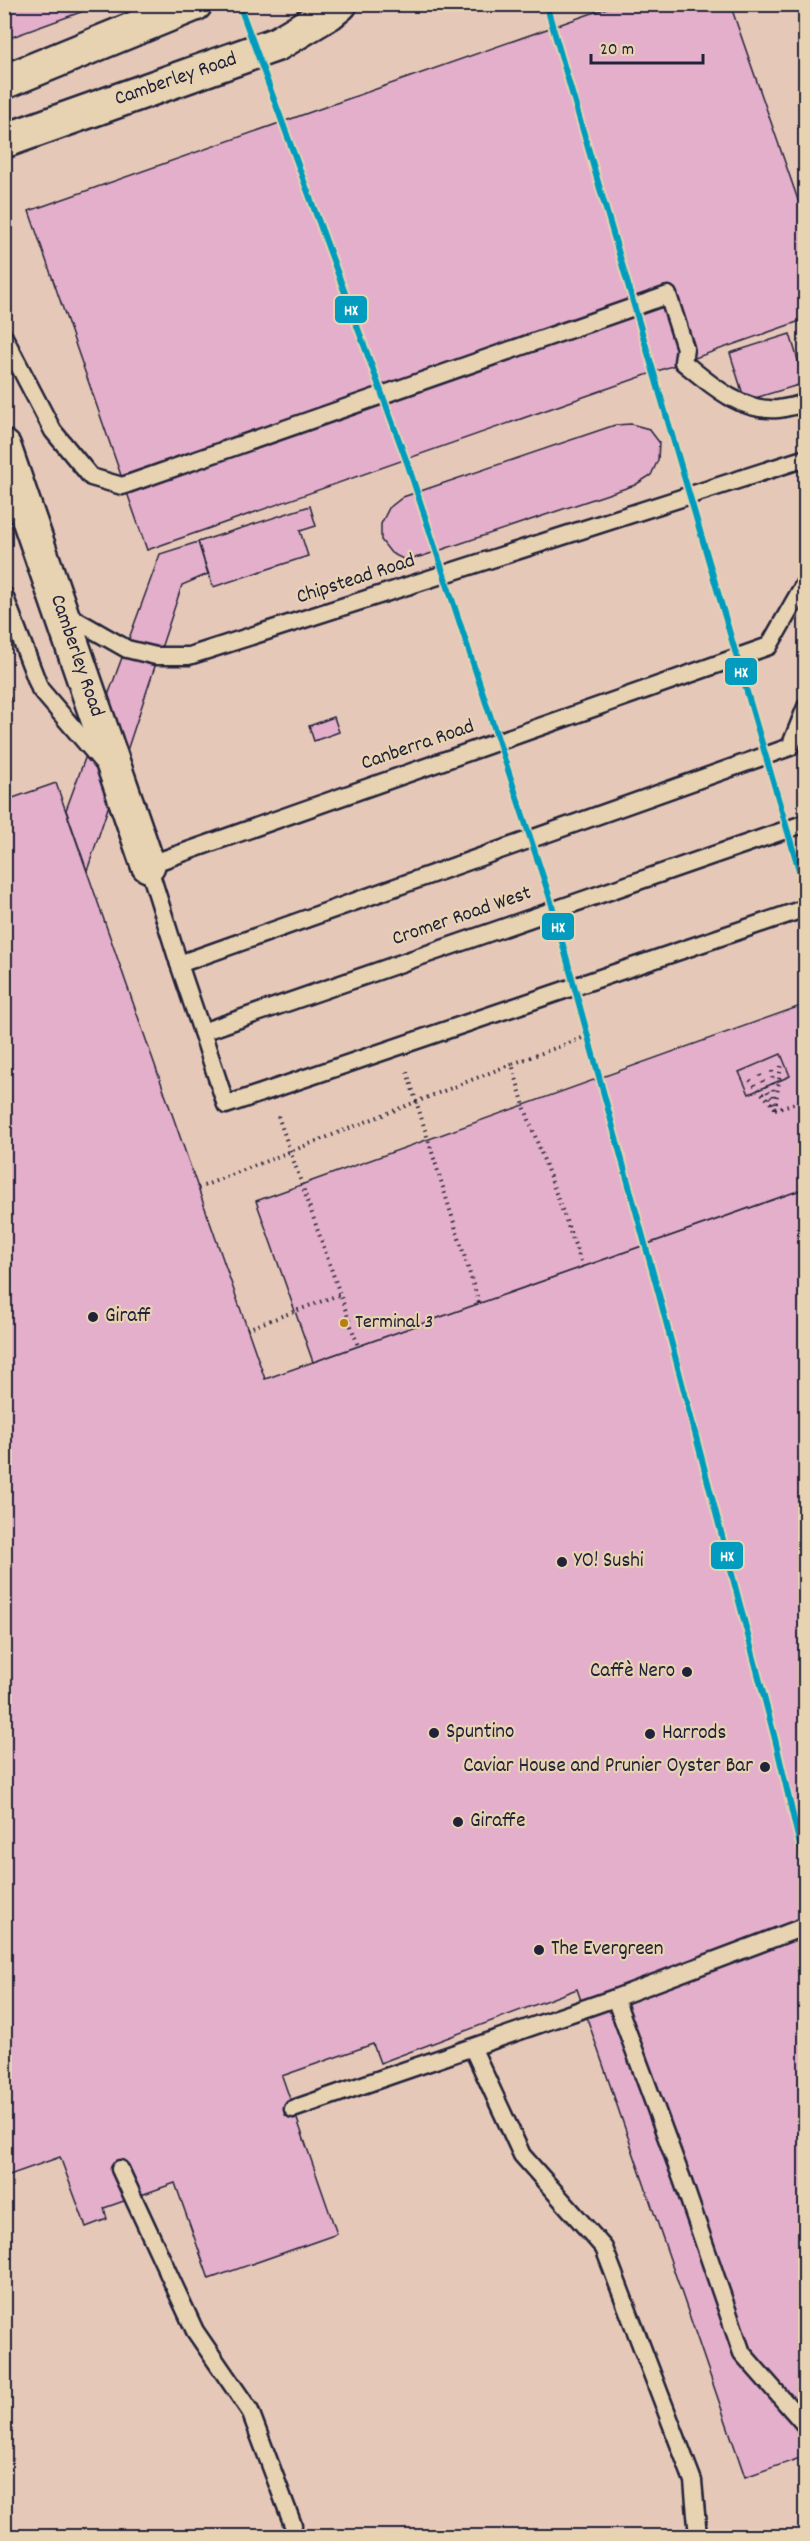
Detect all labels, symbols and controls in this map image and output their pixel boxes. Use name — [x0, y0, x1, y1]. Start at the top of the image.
scale bar — [591, 27, 704, 65]
text: 20 m — [600, 38, 634, 63]
street label: Camberley Road — [111, 45, 241, 115]
line badge: HX — [334, 295, 368, 324]
text: HX — [344, 300, 358, 323]
street label: Chipstead Road — [293, 547, 419, 613]
street label: Camberley Road — [41, 591, 111, 721]
line badge: HX — [724, 657, 758, 686]
text: HX — [734, 662, 748, 685]
street label: Canberra Road — [357, 713, 479, 779]
street label: Cromer Road West — [388, 879, 536, 955]
line badge: HX — [541, 912, 575, 941]
text: HX — [551, 917, 565, 940]
place label: Giraff — [105, 1302, 151, 1332]
place label: Terminal 3 — [355, 1309, 433, 1337]
marker: Giraff — [86, 1310, 100, 1324]
marker: Terminal 3 — [338, 1317, 350, 1329]
line badge: HX — [710, 1541, 744, 1570]
text: HX — [720, 1546, 734, 1569]
place label: YO! Sushi — [574, 1547, 644, 1577]
marker: YO! Sushi — [555, 1555, 569, 1569]
place label: Caffè Nero — [590, 1657, 675, 1687]
marker: Caffè Nero — [680, 1665, 694, 1679]
place label: Spuntino — [446, 1718, 514, 1748]
place label: Harrods — [662, 1719, 726, 1749]
marker: Spuntino — [427, 1726, 441, 1740]
marker: Harrods — [643, 1727, 657, 1741]
place label: Caviar House and Prunier Oyster Bar — [463, 1752, 753, 1782]
marker: Caviar House and Prunier Oyster Bar — [758, 1760, 772, 1774]
place label: Giraffe — [470, 1807, 526, 1837]
marker: Giraffe — [451, 1815, 465, 1829]
place label: The Evergreen — [551, 1935, 664, 1965]
marker: The Evergreen — [532, 1943, 546, 1957]

